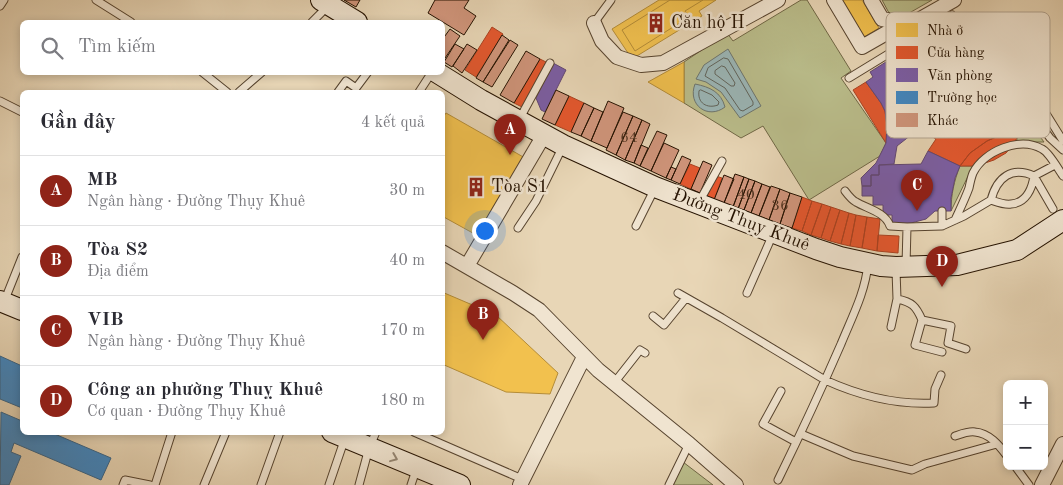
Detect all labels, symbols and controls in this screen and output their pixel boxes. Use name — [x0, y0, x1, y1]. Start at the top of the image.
building icon: Căn hộ H — [645, 12, 667, 34]
legend — [886, 12, 1050, 138]
place label: Căn hộ H — [671, 14, 745, 32]
search box — [20, 20, 445, 75]
text: Nhà ở — [927, 24, 963, 38]
icon: search — [38, 34, 66, 62]
text: Tìm kiếm — [78, 38, 156, 57]
text: Cửa hàng — [927, 46, 985, 60]
text: Văn phòng — [927, 69, 993, 83]
text: Trường học — [927, 91, 997, 105]
text: Gần đây — [40, 112, 116, 133]
pin: A — [494, 114, 526, 155]
text: Khác — [927, 114, 958, 128]
text: 4 kết quả — [361, 115, 425, 131]
house number: 64 — [620, 131, 638, 146]
pin: C — [901, 170, 933, 211]
text: MB — [87, 171, 117, 190]
building icon: Tòa S1 — [465, 176, 487, 198]
place label: Tòa S1 — [491, 178, 548, 196]
text: A — [50, 183, 62, 199]
text: 30 m — [389, 183, 425, 199]
street label: Đường Thụy Khuê — [670, 186, 812, 254]
house number: 40 — [737, 188, 755, 203]
text: Ngân hàng · Đường Thụy Khuê — [87, 194, 305, 210]
house number: 36 — [771, 199, 789, 214]
your location — [472, 218, 498, 244]
text: Tòa S2 — [87, 241, 148, 260]
pin: D — [926, 246, 958, 287]
text: B — [50, 253, 62, 269]
text: 40 m — [389, 253, 425, 269]
text: Địa điểm — [87, 264, 149, 280]
pin: B — [467, 299, 499, 340]
text: VIB — [87, 311, 124, 330]
text: C — [51, 323, 61, 339]
text: 170 m — [380, 323, 425, 339]
text: Ngân hàng · Đường Thụy Khuê — [87, 334, 305, 350]
map controls — [1003, 380, 1048, 470]
button: + — [1003, 380, 1048, 425]
text: Công an phường Thuỵ Khuê — [87, 381, 323, 400]
text: D — [50, 393, 62, 409]
text: 180 m — [380, 393, 425, 409]
text: Cơ quan · Đường Thụy Khuê — [87, 404, 286, 420]
button: − — [1003, 425, 1048, 470]
one-way arrow — [389, 452, 397, 462]

